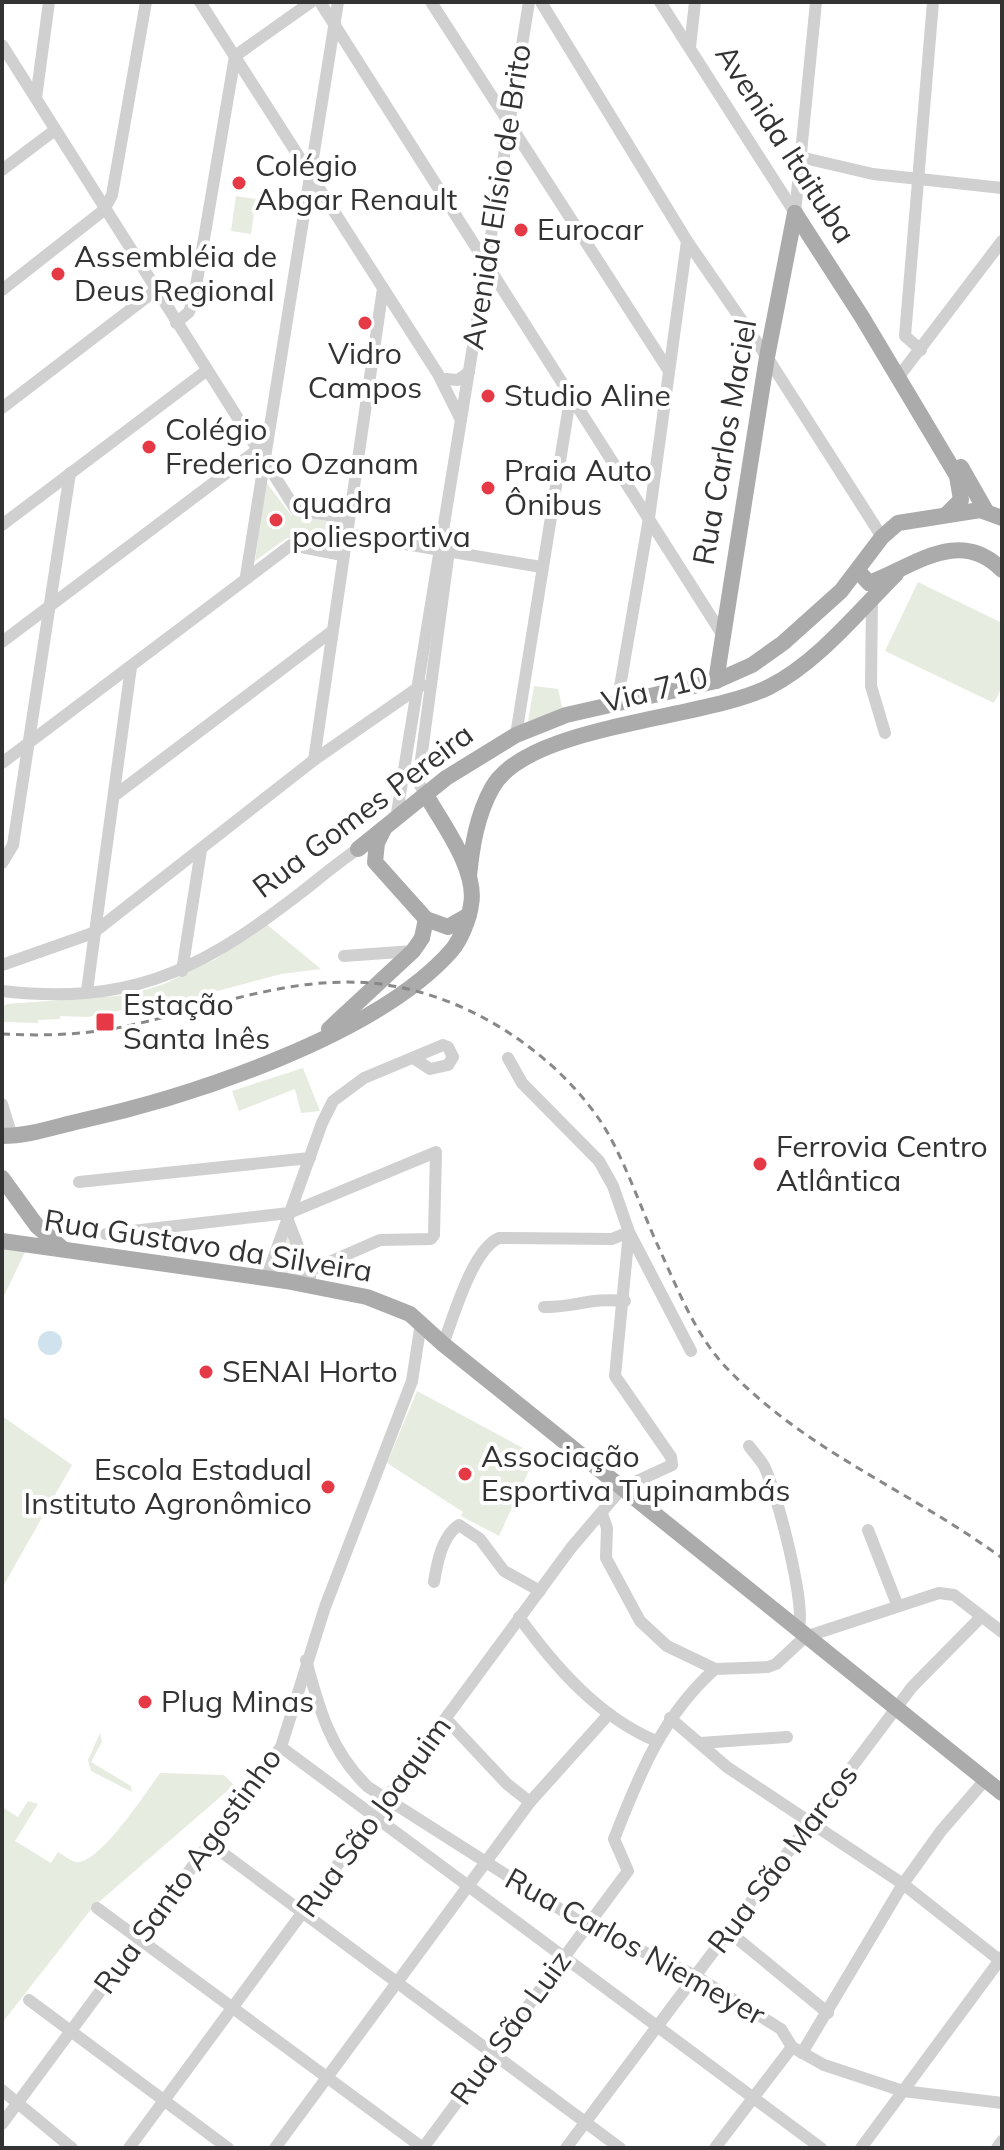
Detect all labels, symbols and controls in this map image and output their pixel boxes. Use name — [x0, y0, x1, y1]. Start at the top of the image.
street label: Avenida Itaituba — [708, 37, 864, 250]
street label: Avenida Elísio de Brito — [453, 41, 539, 352]
place label: Colégio Abgar Renault — [255, 146, 457, 218]
marker: Colégio Abgar Renault — [230, 174, 248, 192]
place label: Eurocar — [537, 210, 644, 248]
marker: Eurocar — [512, 221, 530, 239]
place label: Assembléia de Deus Regional — [74, 237, 277, 309]
marker: Assembléia de Deus Regional — [49, 265, 67, 283]
marker: Vidro Campos — [356, 314, 374, 332]
street label: Rua Carlos Maciel — [684, 316, 764, 568]
place label: Vidro Campos — [308, 334, 422, 406]
place label: Studio Aline — [504, 376, 671, 414]
marker: Studio Aline — [479, 387, 497, 405]
place label: Colégio Frederico Ozanam — [165, 410, 419, 482]
marker: Colégio Frederico Ozanam — [140, 438, 158, 456]
place label: Praia Auto Ônibus — [504, 451, 652, 523]
marker: Praia Auto Ônibus — [479, 479, 497, 497]
place label: quadra poliesportiva — [292, 483, 471, 555]
marker: quadra poliesportiva — [267, 511, 285, 529]
street label: Via 710 — [598, 658, 712, 721]
street label: Rua Gomes Pereira — [245, 715, 480, 906]
place label: Estação Santa Inês — [123, 985, 270, 1057]
marker: Estação Santa Inês — [94, 1011, 116, 1033]
place label: Ferrovia Centro Atlântica — [776, 1127, 988, 1199]
marker: Ferrovia Centro Atlântica — [751, 1155, 769, 1173]
street label: Rua Gustavo da Silveira — [41, 1200, 375, 1290]
place label: SENAI Horto — [222, 1352, 398, 1390]
marker: SENAI Horto — [197, 1363, 215, 1381]
place label: Associação Esportiva Tupinambás — [481, 1437, 790, 1509]
place label: Escola Estadual Instituto Agronômico — [23, 1450, 312, 1522]
marker: Associação Esportiva Tupinambás — [456, 1465, 474, 1483]
marker: Escola Estadual Instituto Agronômico — [319, 1478, 337, 1496]
place label: Plug Minas — [161, 1682, 314, 1720]
marker: Plug Minas — [136, 1693, 154, 1711]
street label: Rua São Joaquim — [287, 1708, 459, 1924]
street label: Rua Santo Agostinho — [85, 1740, 289, 2001]
street label: Rua São Marcos — [699, 1756, 866, 1960]
street label: Rua Carlos Niemeyer — [499, 1859, 772, 2033]
street label: Rua São Luiz — [441, 1943, 579, 2112]

